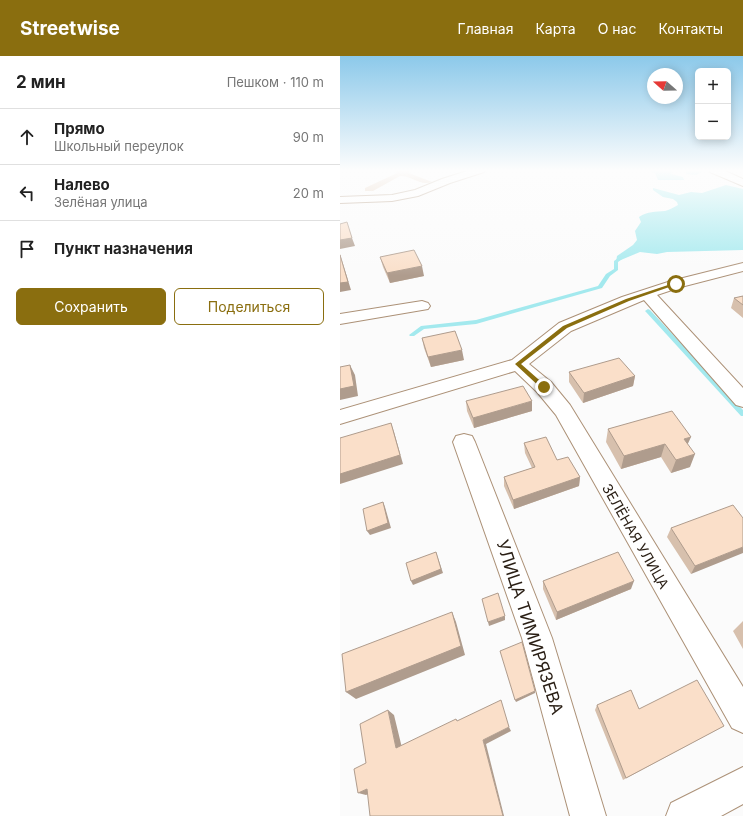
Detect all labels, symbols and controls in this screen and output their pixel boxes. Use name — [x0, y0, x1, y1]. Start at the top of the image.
text: Streetwise — [20, 17, 120, 40]
text: Главная — [458, 20, 513, 37]
text: Карта — [535, 20, 576, 37]
text: О нас — [598, 20, 636, 37]
text: Контакты — [658, 20, 723, 37]
north arrow — [647, 68, 683, 104]
map controls — [695, 68, 731, 140]
button: + — [695, 68, 731, 104]
text: 2 мин — [16, 72, 66, 92]
text: Пешком · 110 m — [227, 74, 324, 90]
button: − — [695, 104, 731, 140]
text: Прямо — [54, 119, 105, 138]
icon: ahead — [16, 126, 38, 148]
text: 90 m — [293, 129, 324, 145]
text: Школьный переулок — [54, 138, 184, 154]
text: Налево — [54, 175, 110, 194]
icon: left — [16, 182, 38, 204]
text: 20 m — [293, 185, 324, 201]
text: Зелёная улица — [54, 194, 147, 210]
icon: arrive — [16, 238, 38, 260]
text: Пункт назначения — [54, 239, 193, 258]
route start — [667, 275, 685, 293]
button: Сохранить — [16, 288, 166, 325]
button: Поделиться — [174, 288, 324, 325]
route end — [535, 378, 553, 396]
street label: ЗЕЛЁНАЯ УЛИЦА — [599, 480, 673, 592]
street label: УЛИЦА ТИМИРЯЗЕВА — [492, 537, 568, 717]

